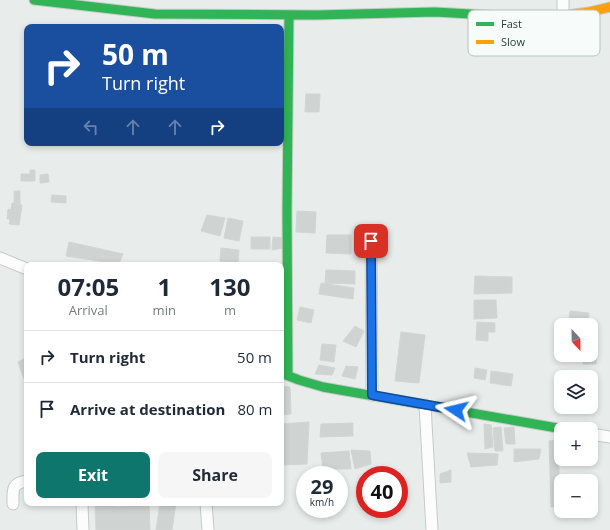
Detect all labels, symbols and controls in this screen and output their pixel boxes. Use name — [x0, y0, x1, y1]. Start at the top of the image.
legend — [468, 10, 600, 56]
text: Fast — [501, 16, 522, 31]
text: Slow — [501, 34, 525, 49]
text: 50 m — [102, 35, 169, 73]
icon: right — [36, 40, 88, 92]
text: Turn right — [102, 71, 185, 95]
icon: left — [80, 116, 102, 138]
icon: ahead — [122, 116, 144, 138]
icon: ahead — [164, 116, 186, 138]
icon: right — [206, 116, 228, 138]
pin — [354, 224, 388, 258]
icon: arrive — [360, 230, 382, 252]
text: 07:05 — [57, 270, 119, 303]
text: 1 — [157, 270, 171, 303]
text: 130 — [209, 270, 251, 303]
text: Arrival — [69, 301, 108, 319]
text: min — [153, 301, 176, 319]
text: m — [224, 301, 236, 319]
north arrow — [554, 318, 598, 362]
map controls — [554, 318, 598, 518]
icon: right — [36, 346, 58, 368]
text: Turn right — [70, 347, 145, 367]
text: 50 m — [237, 347, 272, 367]
button: layers — [554, 370, 598, 414]
position arrow — [435, 389, 477, 431]
icon: arrive — [36, 398, 58, 420]
text: Arrive at destination — [70, 399, 225, 419]
text: 80 m — [237, 399, 272, 419]
button: + — [554, 422, 598, 466]
button: Exit — [36, 452, 150, 498]
button: Share — [158, 452, 272, 498]
speed limit sign: 40 — [356, 466, 408, 518]
text: 29 — [311, 473, 333, 500]
button: − — [554, 474, 598, 518]
text: km/h — [310, 495, 334, 509]

